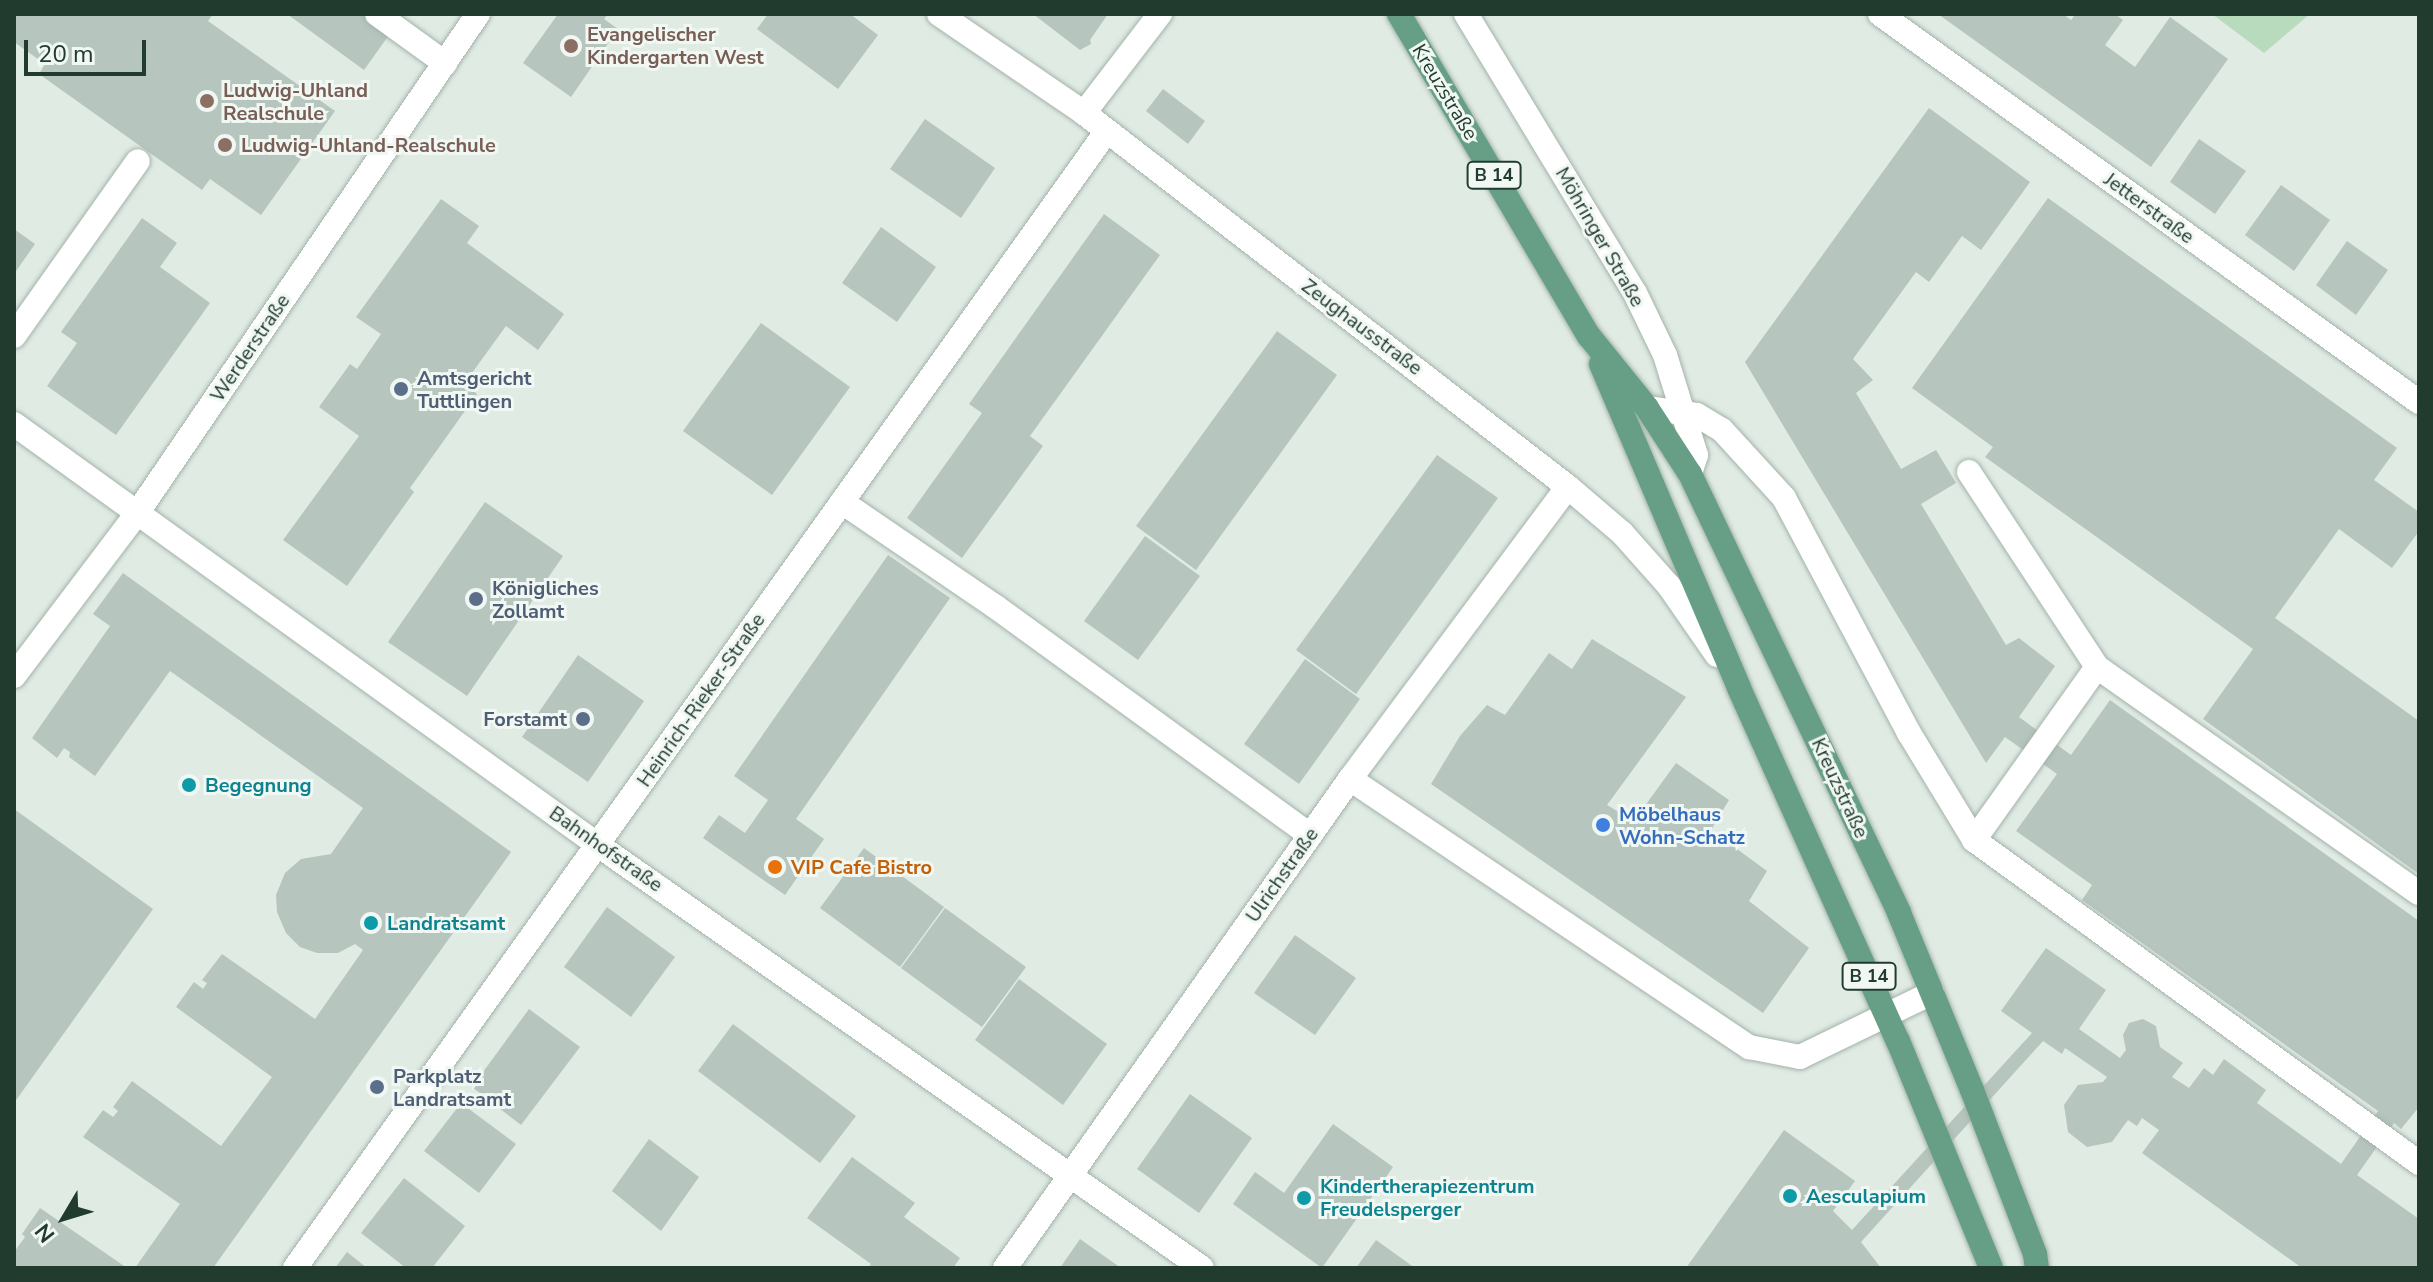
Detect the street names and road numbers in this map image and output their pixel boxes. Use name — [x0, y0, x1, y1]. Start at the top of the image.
street label: Kreuzstraße — [1407, 40, 1483, 144]
road number: B 14 — [1466, 161, 1522, 189]
street label: Möhringer Straße — [1550, 163, 1650, 311]
street label: Jetterstraße — [2099, 167, 2199, 249]
street label: Zeughausstraße — [1297, 274, 1427, 380]
street label: Werderstraße — [205, 289, 295, 407]
street label: Heinrich-Rieker-Straße — [632, 609, 770, 791]
street label: Kreuzstraße — [1806, 734, 1874, 842]
street label: Bahnhofstraße — [545, 801, 667, 897]
street label: Ulrichstraße — [1241, 823, 1323, 927]
road number: B 14 — [1841, 962, 1897, 990]

